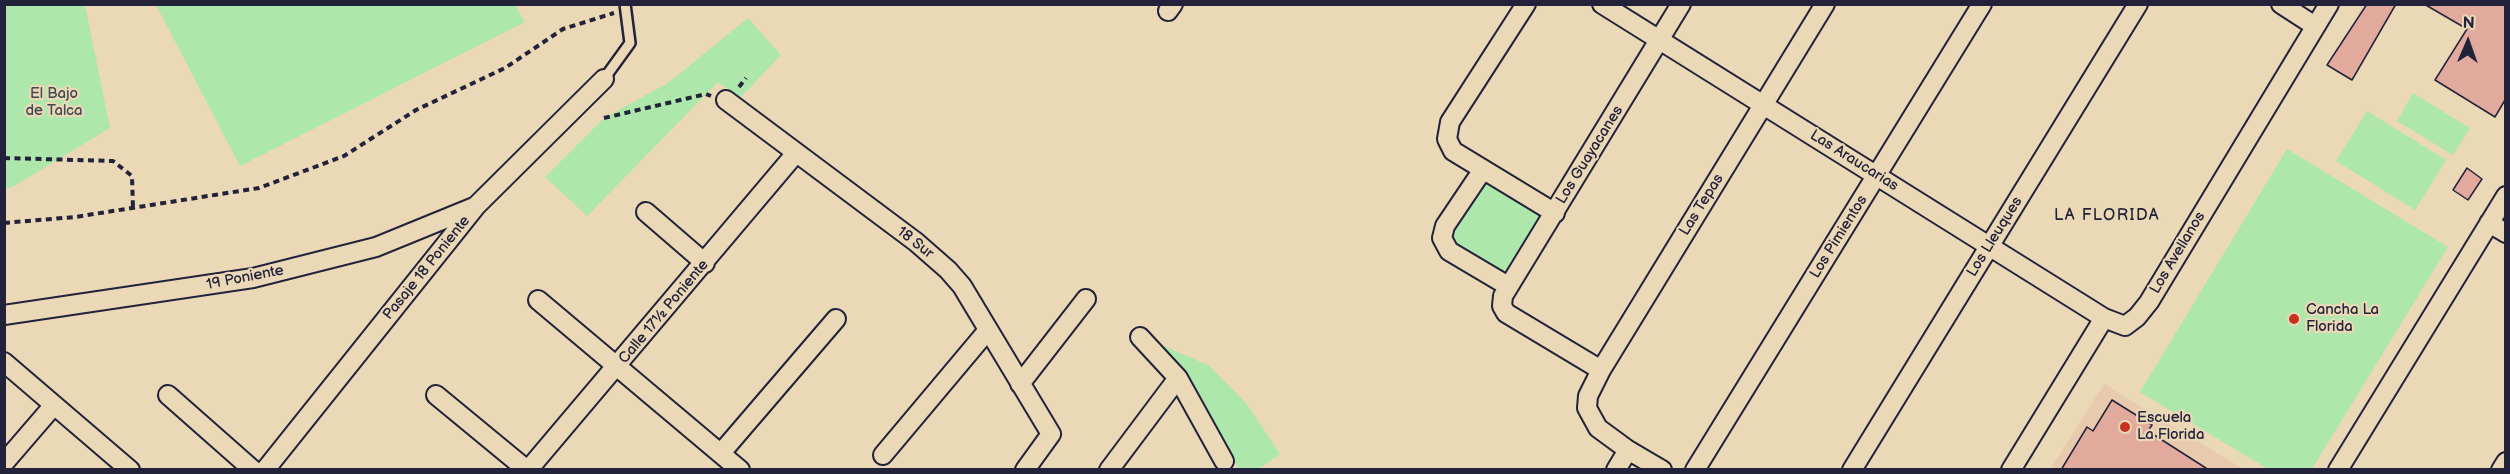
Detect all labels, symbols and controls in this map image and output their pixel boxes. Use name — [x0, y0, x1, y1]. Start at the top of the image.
north arrow — [2438, 12, 2498, 72]
text: N — [2462, 14, 2475, 33]
park label: El Bajo de Talca — [25, 85, 83, 120]
street label: Los Guayacanes — [1553, 103, 1627, 207]
street label: Las Araucarias — [1807, 127, 1901, 195]
street label: Las Tepas — [1676, 171, 1728, 239]
street label: Los Pimientos — [1806, 192, 1872, 282]
street label: Los Lleuques — [1963, 194, 2027, 280]
district label: LA FLORIDA — [2054, 206, 2160, 226]
street label: Los Avellanos — [2147, 209, 2209, 297]
street label: Pasaje 18 Poniente — [380, 213, 474, 323]
street label: 18 Sur — [893, 223, 937, 263]
street label: Calle 17½ Poniente — [615, 256, 713, 368]
street label: 19 Poniente — [205, 262, 285, 294]
place label: Cancha La Florida — [2306, 301, 2379, 336]
marker: Cancha La Florida — [2287, 312, 2301, 326]
place label: Escuela La Florida — [2137, 409, 2204, 444]
marker: Escuela La Florida — [2118, 420, 2132, 434]

